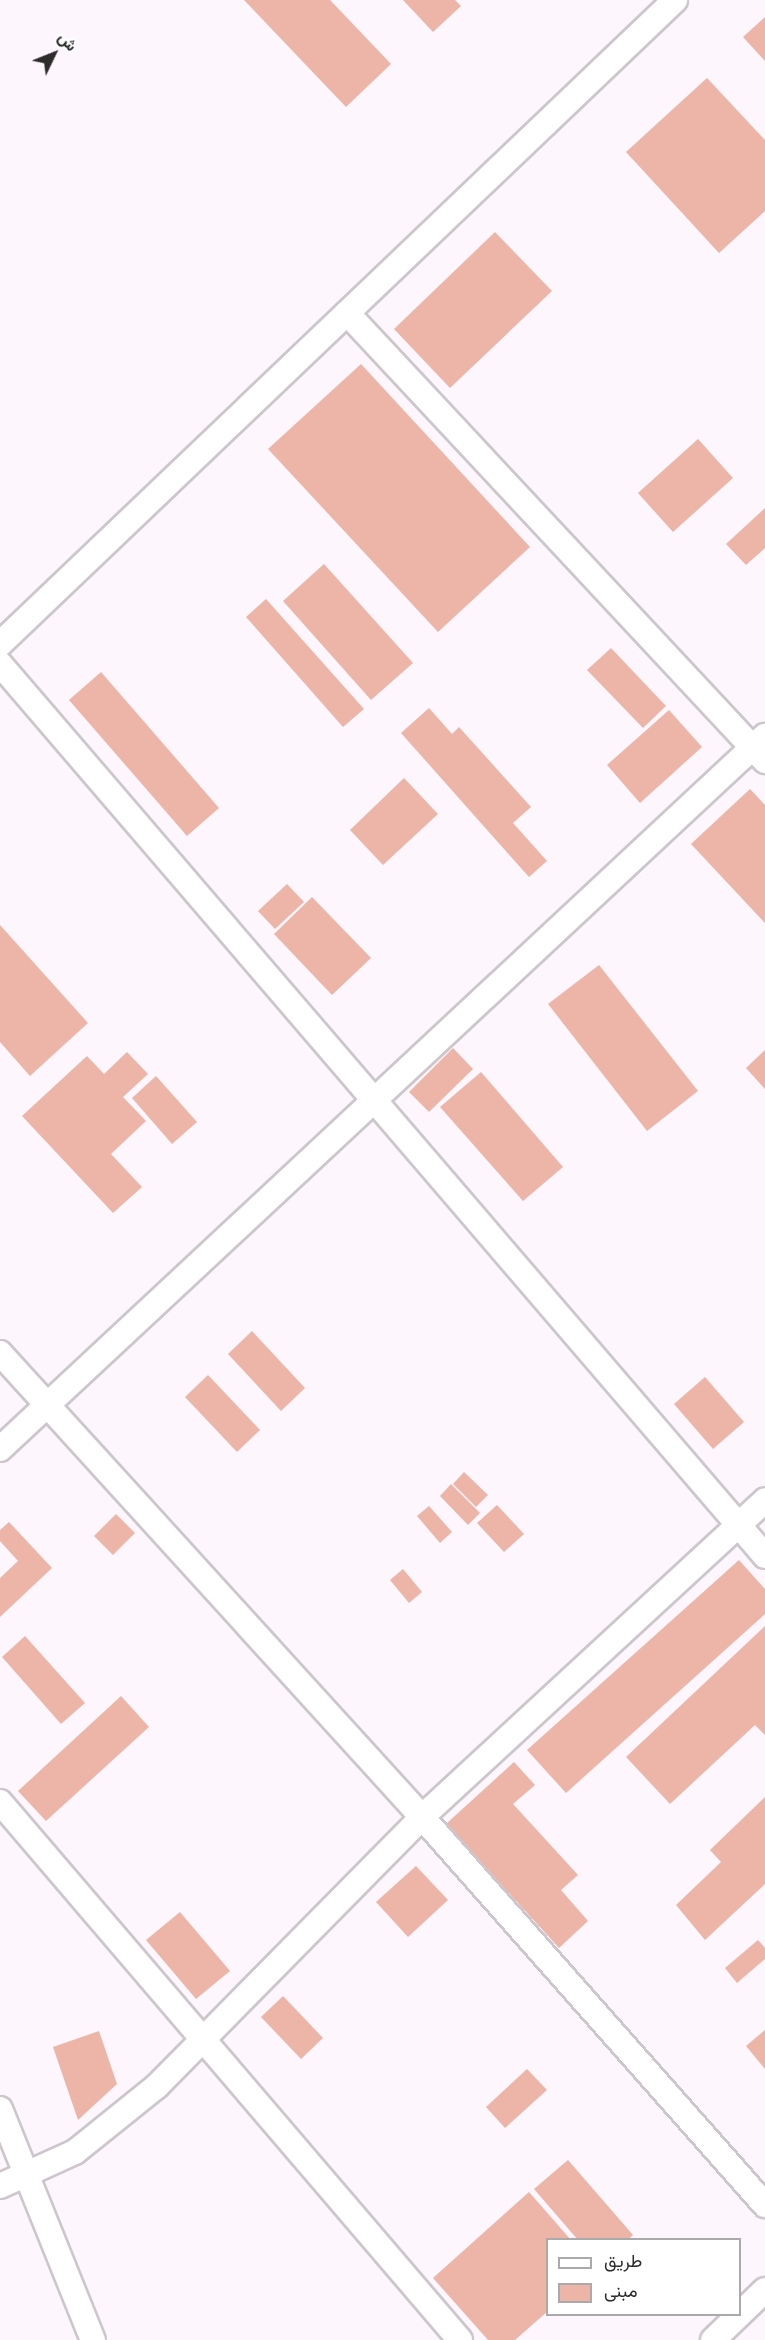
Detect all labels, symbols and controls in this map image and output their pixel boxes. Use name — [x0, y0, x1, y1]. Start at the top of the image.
north arrow — [24, 24, 84, 84]
text: ش — [54, 28, 81, 55]
legend — [546, 2238, 741, 2316]
text: طريق — [604, 2250, 642, 2272]
text: مبنى — [604, 2280, 638, 2302]

